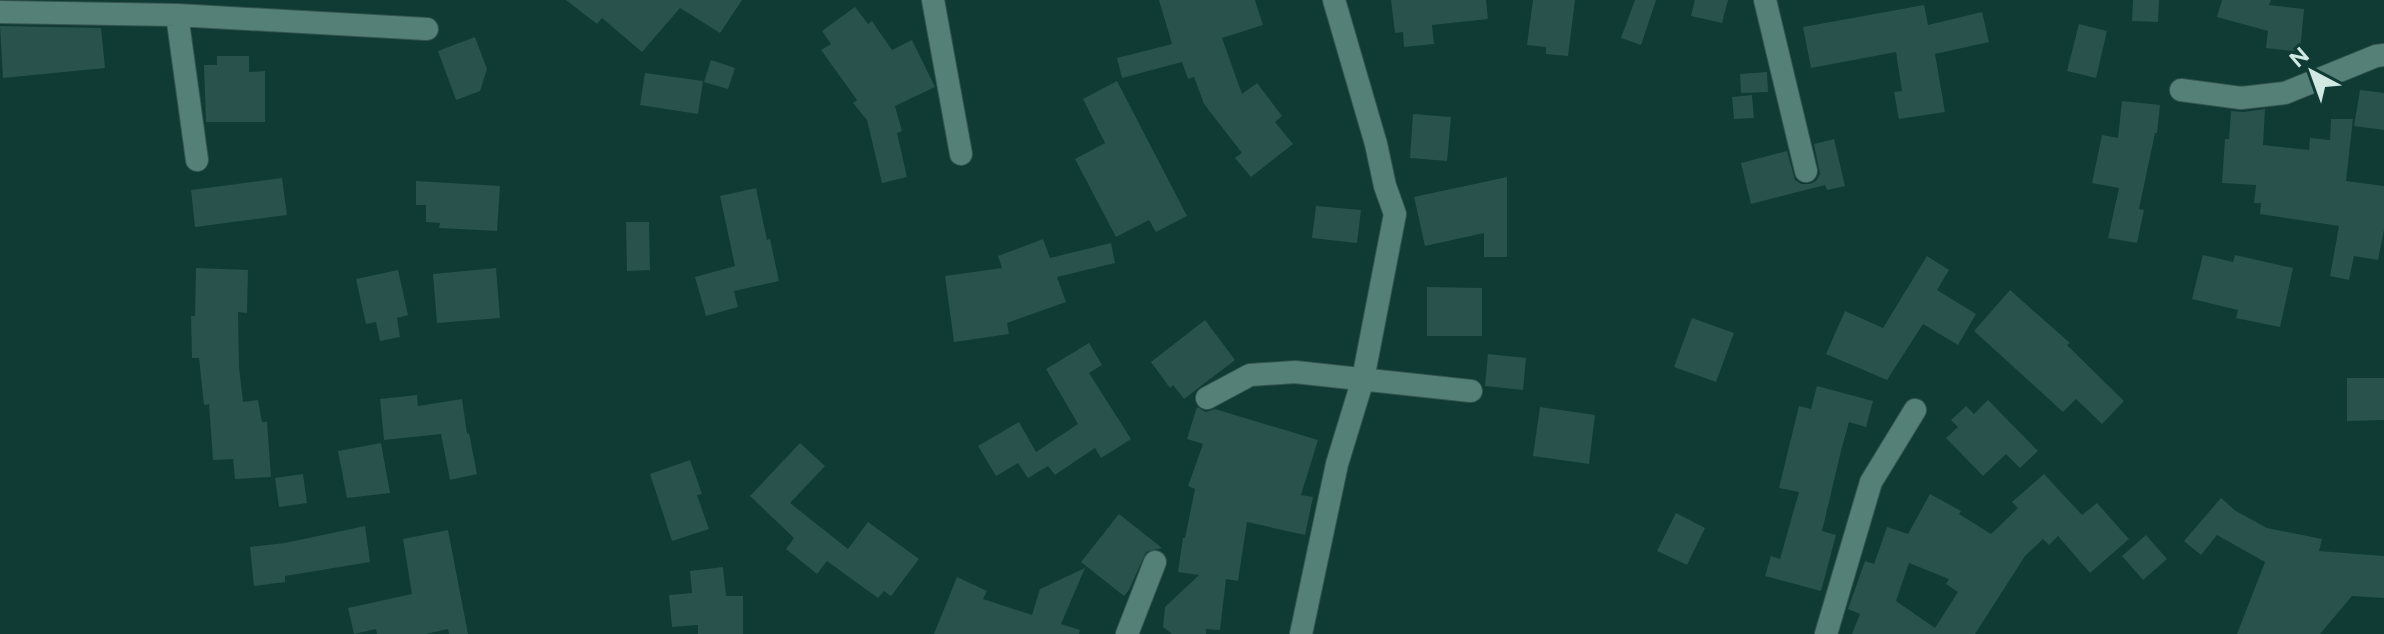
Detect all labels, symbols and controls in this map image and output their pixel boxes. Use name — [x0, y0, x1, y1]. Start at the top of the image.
north arrow — [2272, 32, 2352, 112]
text: N — [2284, 42, 2314, 73]

